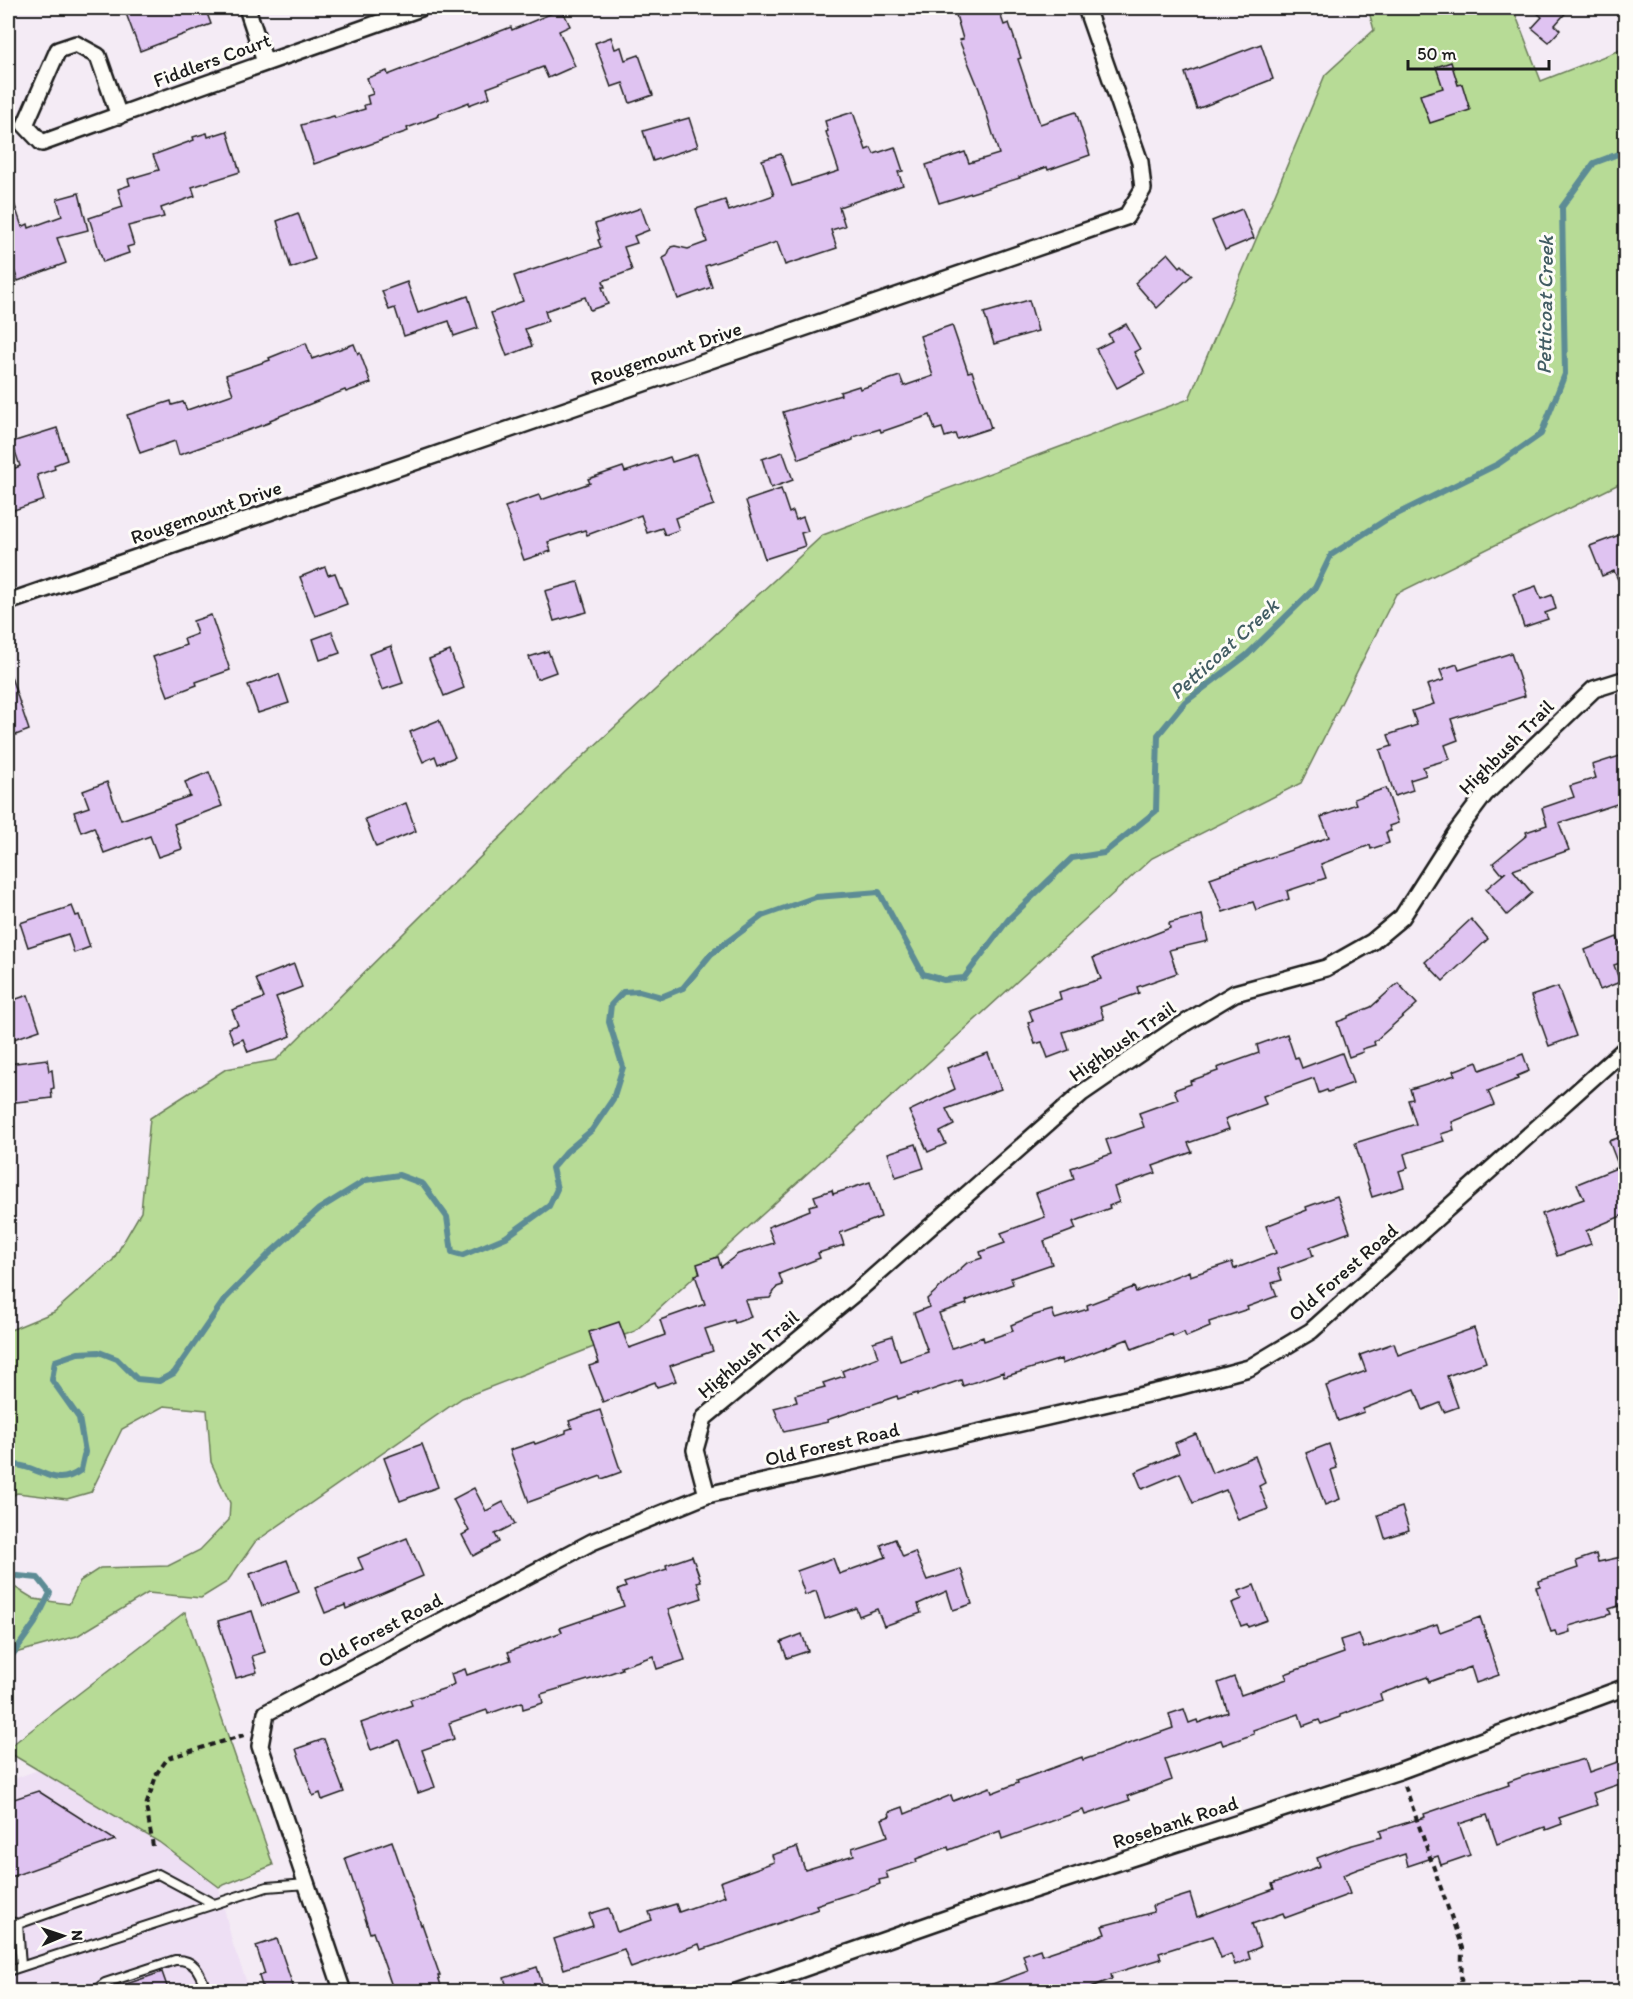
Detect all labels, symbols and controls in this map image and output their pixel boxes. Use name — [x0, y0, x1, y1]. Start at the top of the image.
street label: Fiddlers Court — [150, 28, 274, 92]
scale bar — [1408, 33, 1549, 71]
text: 50 m — [1417, 43, 1457, 65]
water label: Petticoat Creek — [1531, 234, 1558, 374]
street label: Rougemount Drive — [587, 316, 745, 390]
street label: Rougemount Drive — [127, 475, 285, 549]
water label: Petticoat Creek — [1164, 592, 1284, 704]
street label: Highbush Trail — [1453, 694, 1559, 800]
street label: Highbush Trail — [1064, 995, 1180, 1087]
street label: Old Forest Road — [1283, 1218, 1403, 1326]
street label: Highbush Trail — [692, 1304, 804, 1403]
street label: Old Forest Road — [763, 1417, 902, 1471]
street label: Old Forest Road — [314, 1587, 446, 1673]
street label: Rosebank Road — [1109, 1790, 1241, 1854]
north arrow — [33, 1906, 93, 1966]
text: N — [68, 1930, 87, 1941]

